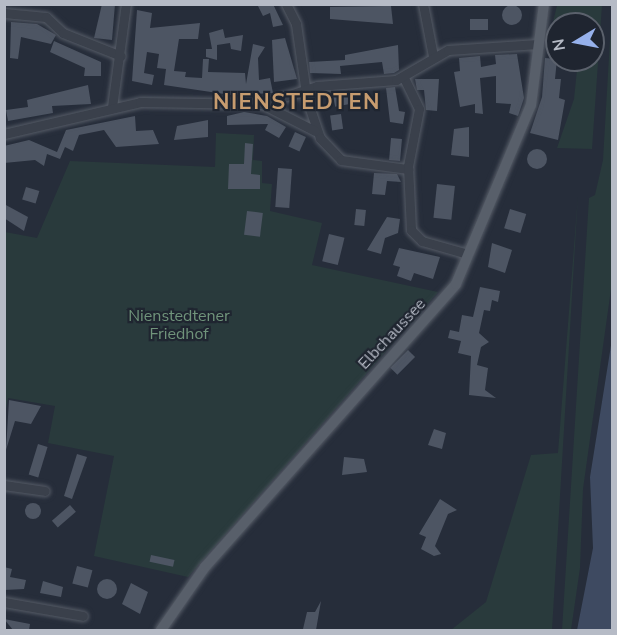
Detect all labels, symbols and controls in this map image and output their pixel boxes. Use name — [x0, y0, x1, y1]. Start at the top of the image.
north arrow — [545, 12, 605, 72]
text: N — [547, 37, 571, 53]
district label: NIENSTEDTEN — [213, 90, 381, 116]
street label: Elbchaussee — [354, 295, 430, 373]
park label: Nienstedtener Friedhof — [128, 306, 230, 344]

